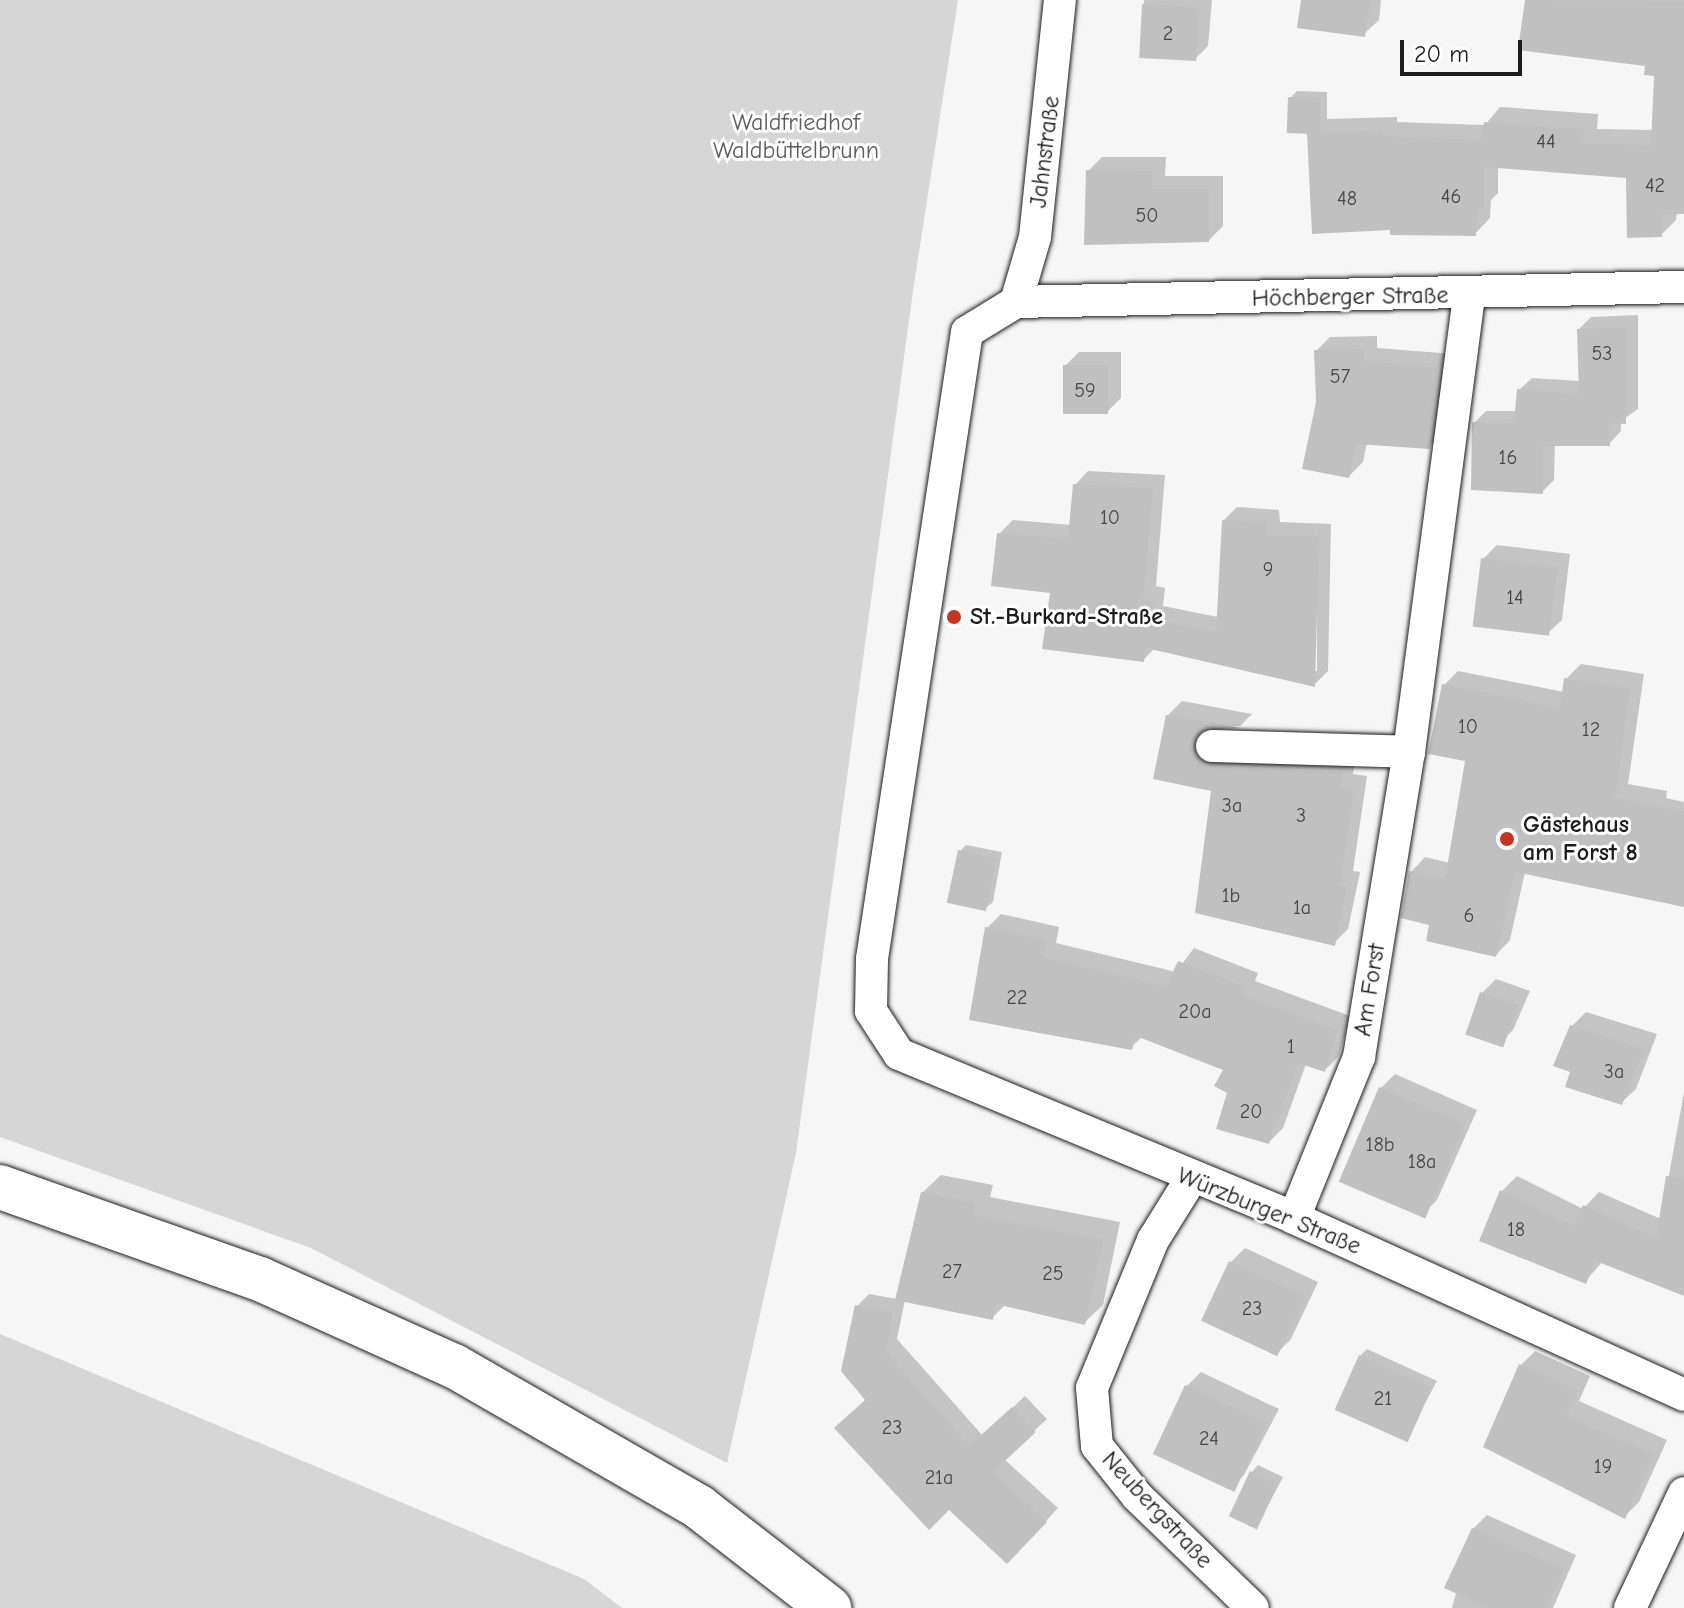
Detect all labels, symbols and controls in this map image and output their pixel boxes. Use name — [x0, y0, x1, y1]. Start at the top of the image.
house number: 2 — [1163, 21, 1173, 45]
scale bar — [1404, 24, 1526, 74]
text: 20 m — [1414, 40, 1469, 68]
street label: Jahnstraße — [1024, 94, 1066, 210]
park label: Waldfriedhof Waldbüttelbrunn — [713, 109, 879, 165]
house number: 44 — [1536, 129, 1556, 153]
house number: 42 — [1645, 173, 1665, 197]
house number: 46 — [1441, 184, 1461, 208]
house number: 48 — [1337, 186, 1357, 210]
house number: 50 — [1135, 203, 1159, 227]
street label: Höchberger Straße — [1251, 281, 1449, 313]
house number: 53 — [1592, 341, 1612, 365]
house number: 57 — [1330, 364, 1350, 388]
house number: 59 — [1074, 378, 1096, 402]
house number: 16 — [1499, 445, 1517, 469]
house number: 10 — [1100, 505, 1120, 529]
house number: 9 — [1263, 557, 1273, 581]
house number: 14 — [1506, 585, 1524, 609]
place label: St.-Burkard-Straße — [970, 603, 1163, 631]
marker: St.-Burkard-Straße — [945, 608, 963, 626]
house number: 10 — [1458, 714, 1478, 738]
house number: 12 — [1582, 717, 1600, 741]
house number: 3a — [1222, 793, 1242, 817]
house number: 3 — [1296, 803, 1306, 827]
place label: Gästehaus am Forst 8 — [1523, 811, 1638, 867]
marker: Gästehaus am Forst 8 — [1498, 830, 1516, 848]
house number: 1b — [1222, 883, 1240, 907]
house number: 1a — [1293, 895, 1311, 919]
house number: 6 — [1464, 903, 1474, 927]
street label: Am Forst — [1348, 942, 1392, 1038]
house number: 22 — [1007, 985, 1027, 1009]
house number: 20a — [1179, 999, 1211, 1023]
house number: 1 — [1287, 1034, 1295, 1058]
house number: 3a — [1604, 1059, 1624, 1083]
house number: 20 — [1240, 1099, 1262, 1123]
house number: 18b — [1366, 1132, 1394, 1156]
house number: 18a — [1408, 1149, 1436, 1173]
street label: Würzburger Straße — [1173, 1161, 1365, 1261]
house number: 18 — [1507, 1217, 1525, 1241]
house number: 27 — [942, 1259, 962, 1283]
house number: 25 — [1042, 1261, 1064, 1285]
house number: 23 — [1242, 1296, 1262, 1320]
house number: 21 — [1374, 1386, 1392, 1410]
house number: 23 — [882, 1415, 902, 1439]
house number: 24 — [1199, 1426, 1219, 1450]
street label: Neubergstraße — [1096, 1446, 1218, 1574]
house number: 19 — [1594, 1454, 1612, 1478]
house number: 21a — [925, 1465, 953, 1489]

